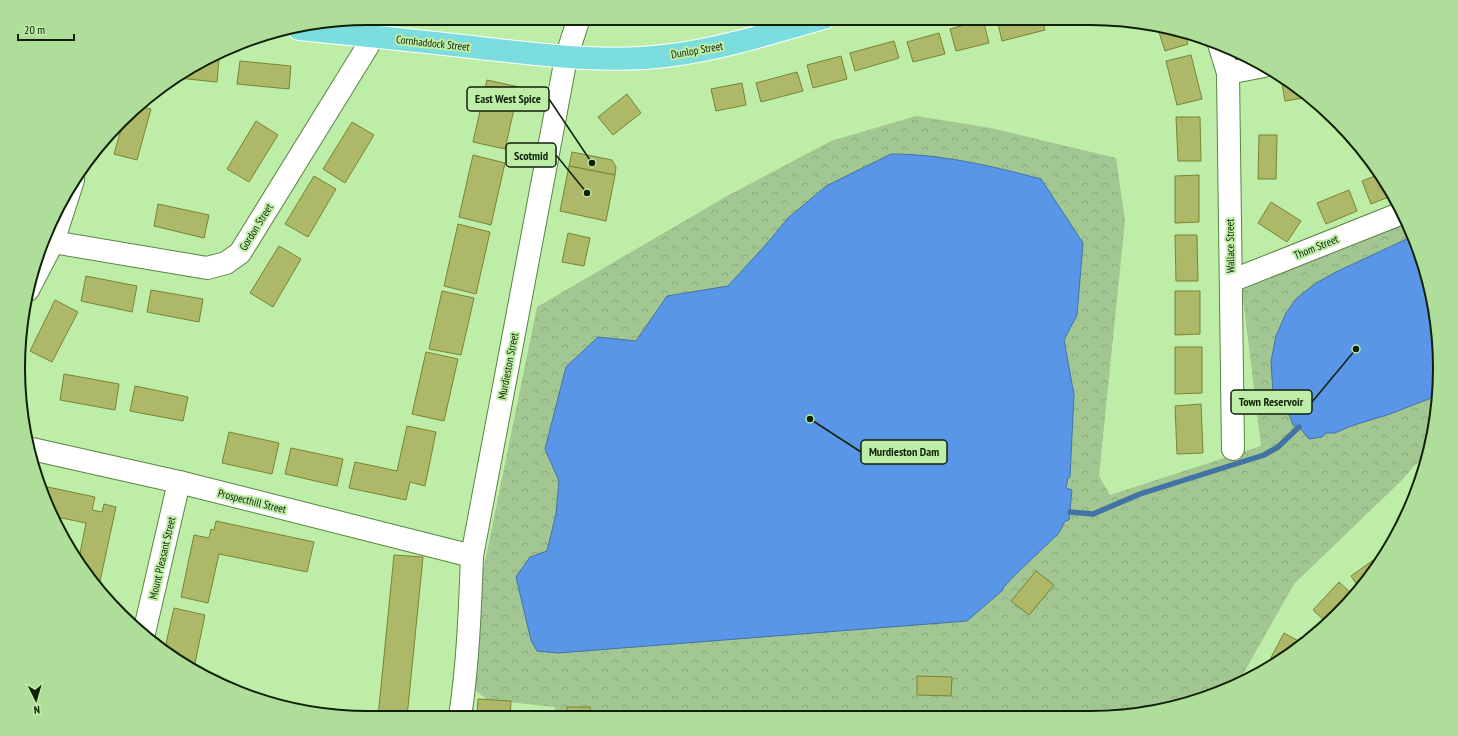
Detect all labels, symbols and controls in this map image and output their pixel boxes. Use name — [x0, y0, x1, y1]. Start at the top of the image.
scale bar — [18, 16, 74, 42]
text: 20 m — [24, 22, 45, 37]
street label: Cornhaddock Street — [396, 32, 470, 54]
street label: Dunlop Street — [670, 39, 724, 61]
callout: East West Spice — [467, 87, 549, 111]
text: East West Spice — [475, 91, 541, 106]
callout: Scotmid — [506, 143, 556, 167]
text: Scotmid — [514, 148, 548, 163]
street label: Gordon Street — [236, 201, 276, 253]
street label: Wallace Street — [1223, 219, 1237, 273]
street label: Thom Street — [1292, 232, 1340, 262]
street label: Murdieston Street — [495, 331, 521, 401]
callout: Town Reservoir — [1231, 390, 1312, 414]
text: Town Reservoir — [1239, 394, 1304, 409]
callout: Murdieston Dam — [861, 440, 947, 464]
text: Murdieston Dam — [869, 444, 939, 459]
street label: Prospecthill Street — [216, 486, 288, 516]
street label: Mount Pleasant Street — [146, 515, 178, 601]
north arrow — [16, 680, 56, 720]
text: N — [33, 703, 40, 717]

